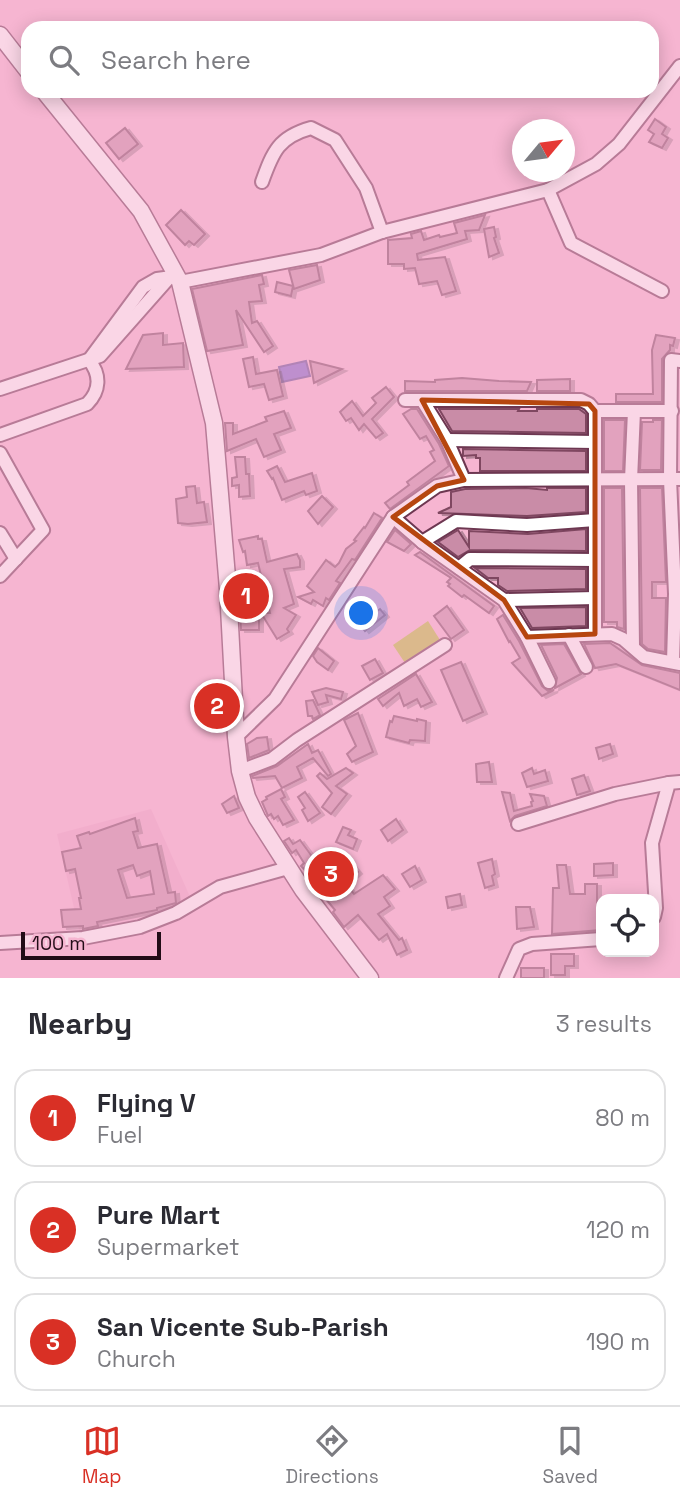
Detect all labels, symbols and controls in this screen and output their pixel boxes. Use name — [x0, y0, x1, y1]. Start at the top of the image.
search box — [21, 21, 659, 98]
icon: search — [45, 41, 83, 79]
text: Search here — [101, 43, 251, 77]
north arrow — [512, 119, 575, 182]
pin: 1 — [223, 570, 269, 622]
your location — [344, 596, 378, 630]
pin: 2 — [194, 680, 240, 732]
pin: 3 — [308, 848, 354, 900]
map controls — [596, 894, 659, 957]
button: locate — [596, 894, 659, 957]
scale bar — [21, 929, 161, 961]
text: 100 m — [32, 931, 86, 956]
text: Nearby — [28, 1004, 132, 1043]
text: 3 results — [556, 1009, 652, 1039]
text: Flying V — [97, 1086, 196, 1120]
text: 1 — [48, 1103, 58, 1133]
text: 80 m — [595, 1103, 650, 1133]
text: Fuel — [97, 1120, 143, 1150]
text: Pure Mart — [97, 1198, 220, 1232]
text: 2 — [46, 1215, 60, 1245]
text: 120 m — [586, 1215, 650, 1245]
text: Supermarket — [97, 1232, 239, 1262]
text: San Vicente Sub-Parish — [97, 1310, 389, 1344]
text: 3 — [46, 1327, 60, 1357]
text: 190 m — [586, 1327, 650, 1357]
text: Church — [97, 1344, 176, 1374]
tab: Map — [82, 1422, 122, 1489]
tab: Directions — [286, 1422, 379, 1489]
tab: Saved — [543, 1422, 598, 1489]

